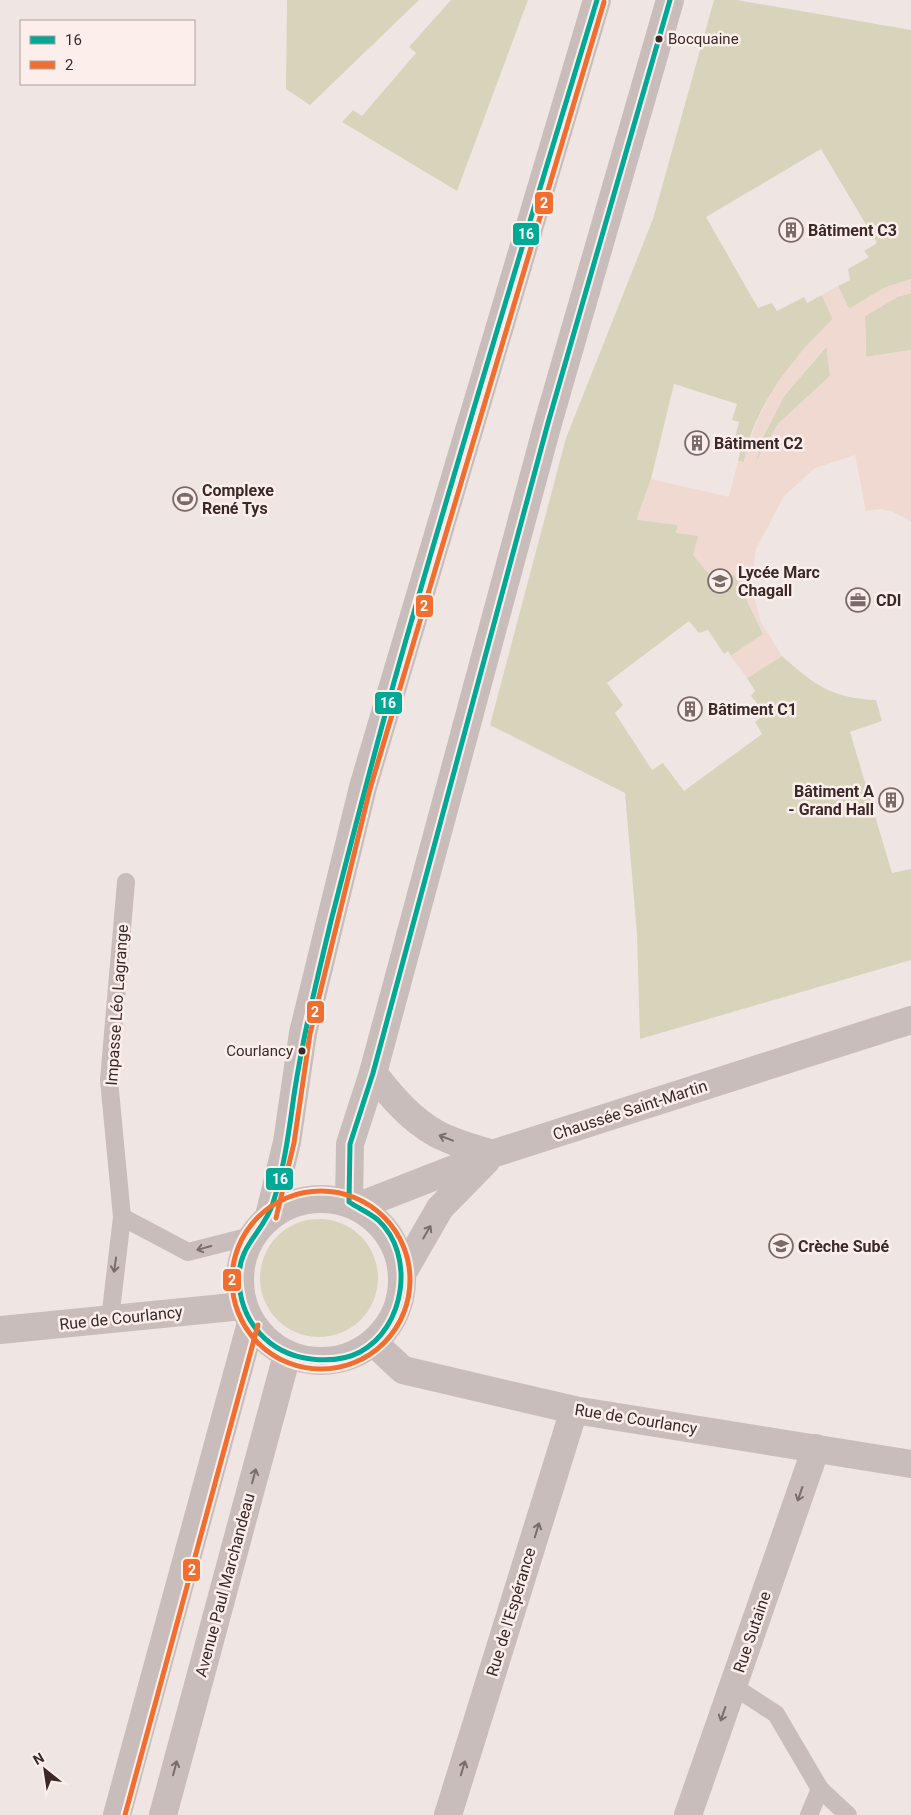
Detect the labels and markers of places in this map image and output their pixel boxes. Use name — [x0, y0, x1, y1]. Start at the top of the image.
place label: Bocquaine — [668, 30, 739, 48]
marker: Bocquaine — [654, 34, 664, 44]
building icon: Bâtiment C3 — [778, 217, 804, 243]
place label: Bâtiment C3 — [808, 221, 897, 240]
building icon: Bâtiment C2 — [684, 430, 710, 456]
place label: Bâtiment C2 — [714, 434, 803, 453]
place label: Complexe René Tys — [202, 481, 274, 518]
sports icon: Complexe René Tys — [172, 486, 198, 512]
place label: Lycée Marc Chagall — [738, 563, 820, 600]
school or university icon: Lycée Marc Chagall — [707, 568, 733, 594]
office icon: CDI — [845, 587, 871, 613]
place label: CDI — [876, 591, 902, 610]
building icon: Bâtiment C1 — [677, 696, 703, 722]
place label: Bâtiment C1 — [708, 700, 797, 719]
place label: Bâtiment A - Grand Hall — [788, 782, 874, 819]
building icon: Bâtiment A - Grand Hall — [878, 787, 904, 813]
place label: Courlancy — [226, 1042, 293, 1060]
marker: Courlancy — [297, 1046, 307, 1056]
school or university icon: Crèche Subé — [768, 1233, 794, 1259]
place label: Crèche Subé — [798, 1237, 890, 1256]

